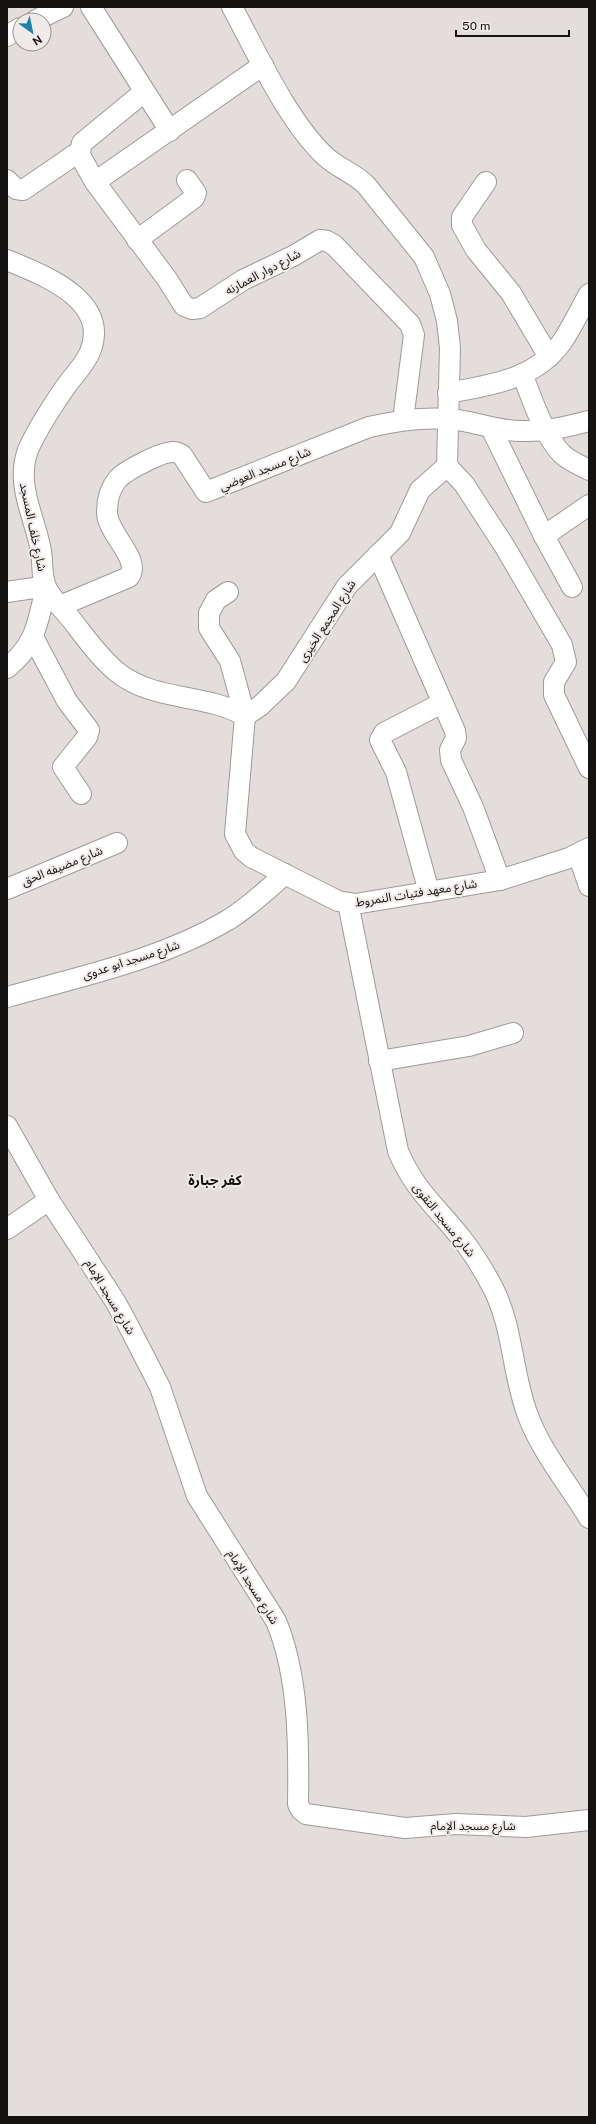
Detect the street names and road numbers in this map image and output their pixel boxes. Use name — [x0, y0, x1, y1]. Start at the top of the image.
street label: شارع دوار العمارنه — [223, 246, 304, 300]
street label: شارع مسجد العوضي — [217, 444, 314, 496]
street label: شارع خلف المسجد — [15, 481, 49, 573]
street label: شارع المجمع الخيرى — [295, 577, 360, 666]
street label: شارع مضيفه الحق — [19, 843, 105, 891]
street label: شارع معهد فتيات النمروط — [354, 876, 478, 912]
street label: شارع مسجد ابو عدوى — [81, 938, 182, 984]
street label: شارع مسجد التقوى — [408, 1180, 478, 1261]
street label: شارع مسجد الإمام — [80, 1257, 138, 1338]
street label: شارع مسجد الإمام — [223, 1547, 282, 1628]
street label: شارع مسجد الإمام — [430, 1819, 516, 1835]

